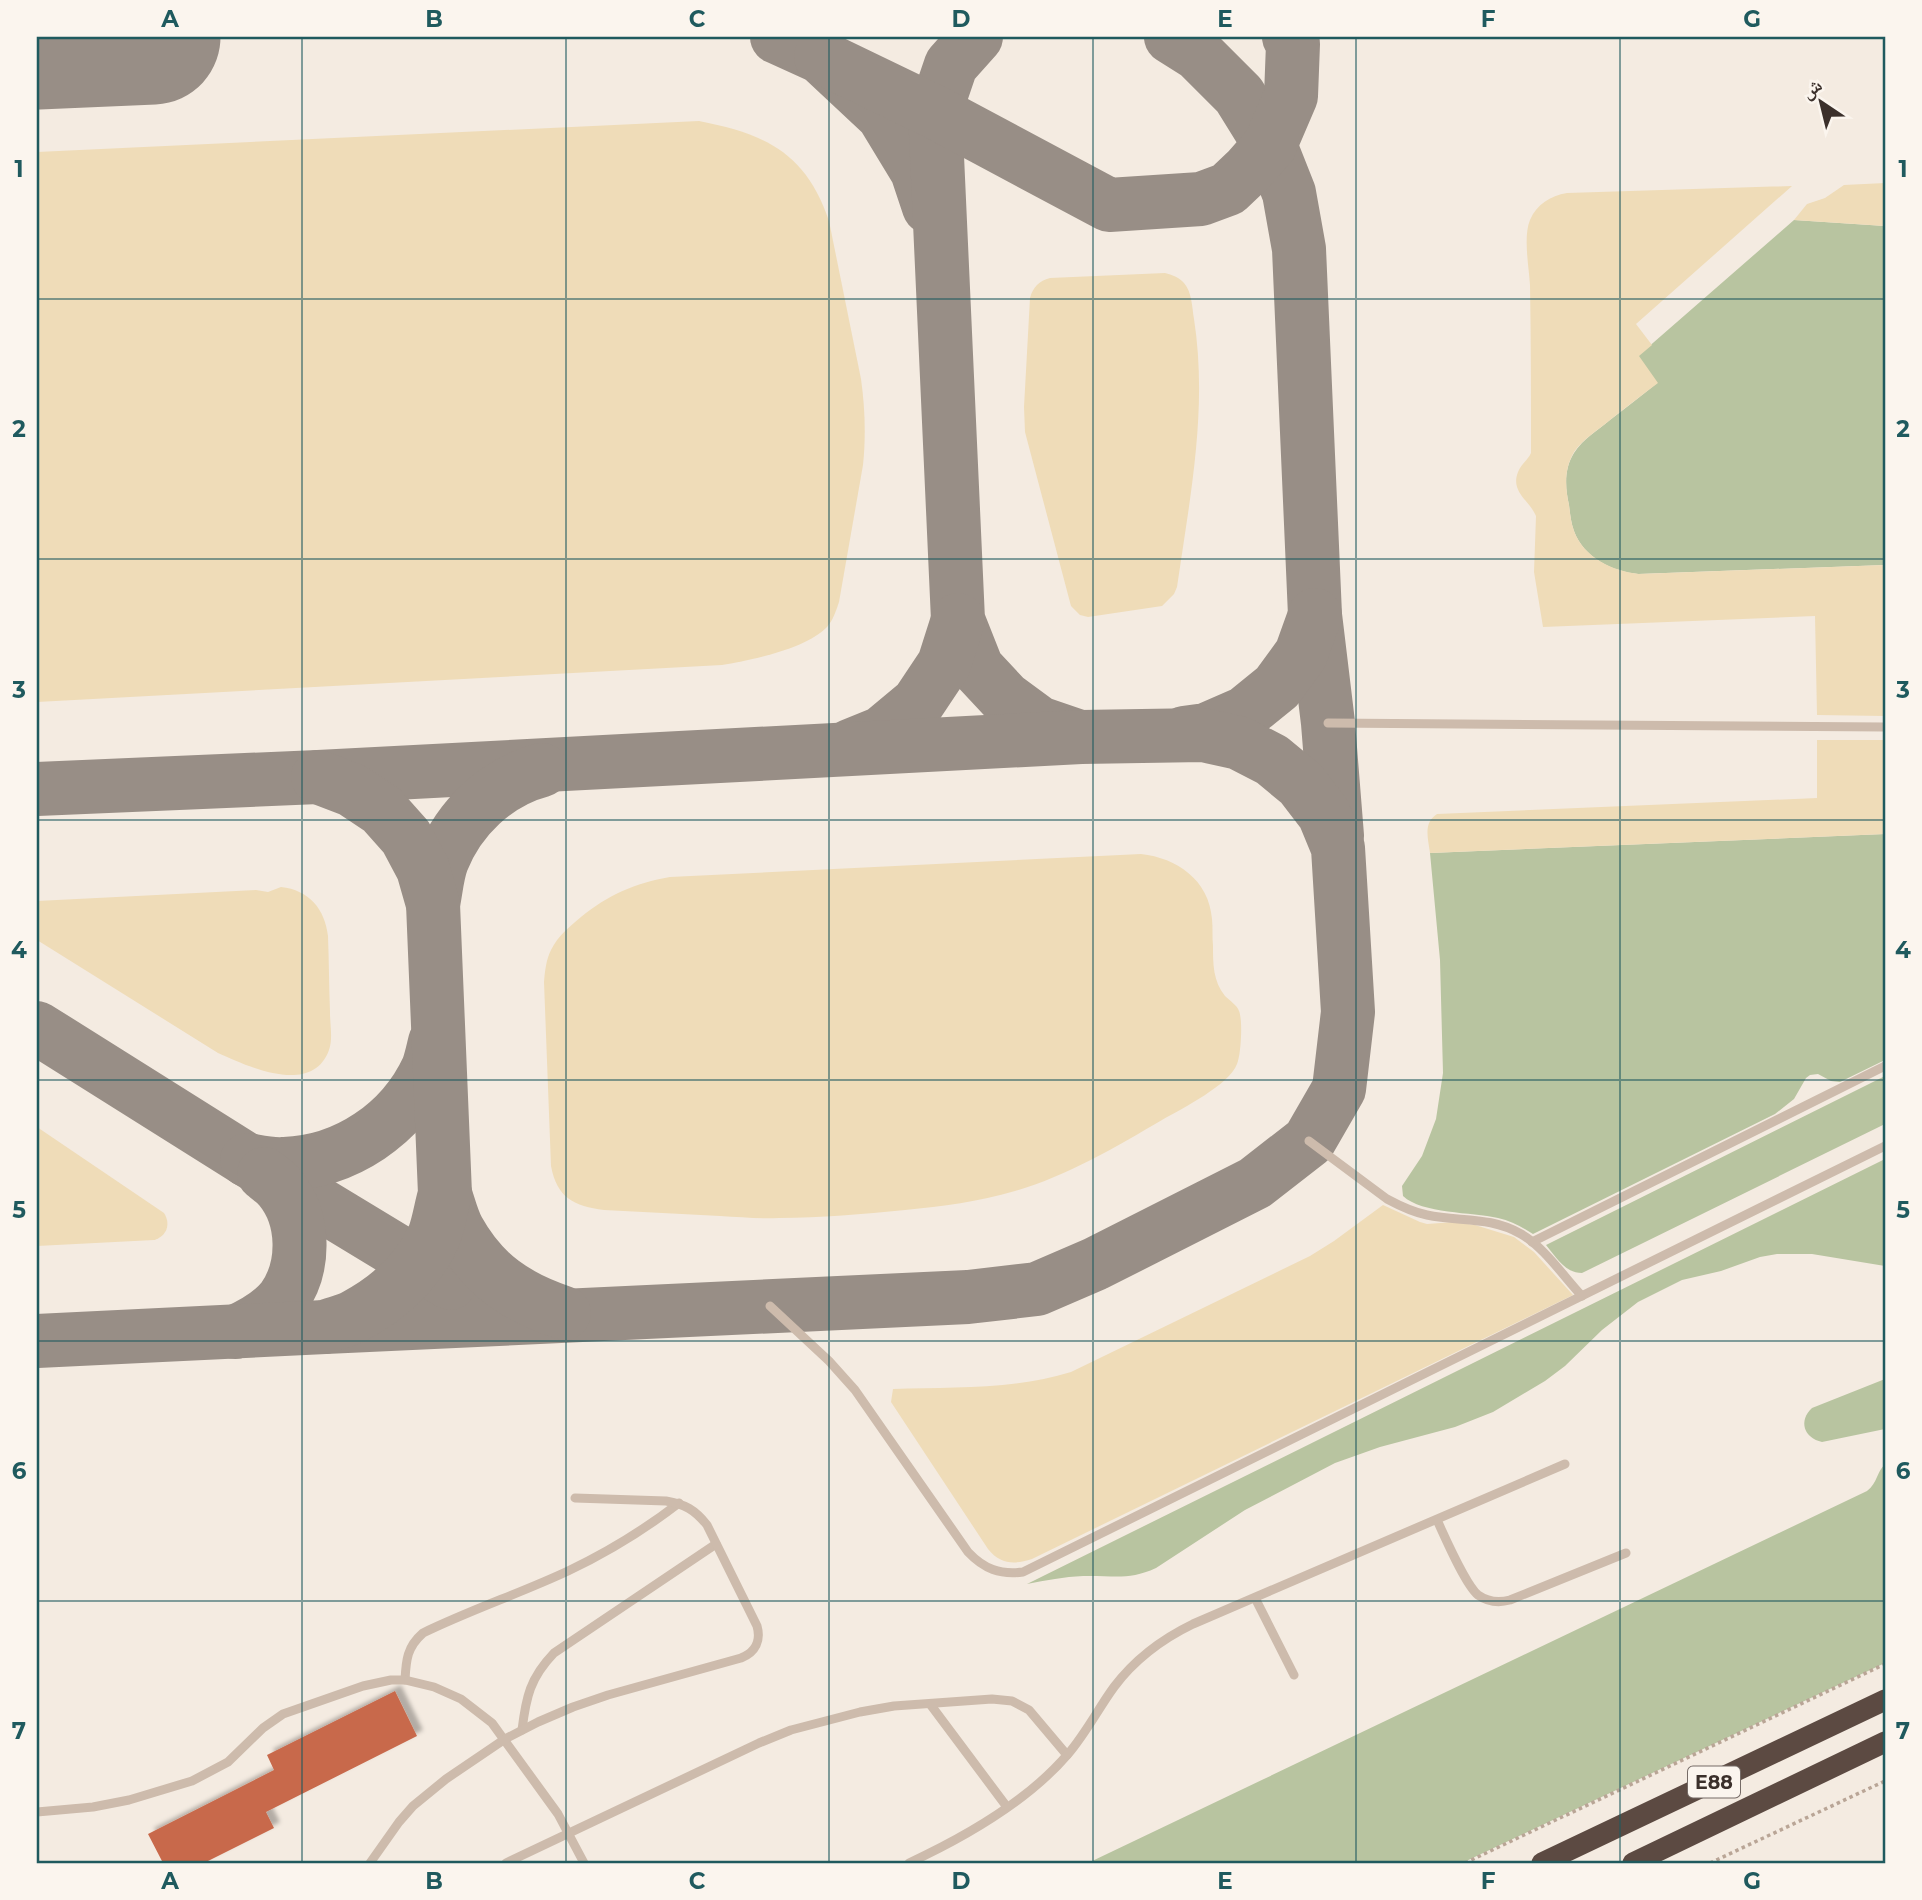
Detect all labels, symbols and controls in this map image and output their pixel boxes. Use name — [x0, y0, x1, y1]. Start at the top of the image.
text: A — [160, 5, 179, 33]
text: B — [425, 5, 443, 33]
text: C — [689, 5, 706, 33]
text: D — [952, 5, 971, 33]
text: E — [1217, 5, 1233, 33]
text: F — [1481, 5, 1496, 33]
text: G — [1743, 5, 1761, 33]
north arrow — [1786, 66, 1856, 136]
text: ش — [1797, 73, 1826, 104]
text: 1 — [14, 155, 24, 183]
text: 1 — [1898, 155, 1908, 183]
text: 2 — [12, 415, 26, 443]
text: 2 — [1896, 415, 1910, 443]
text: 3 — [11, 676, 26, 704]
text: 3 — [1895, 676, 1910, 704]
text: 4 — [11, 936, 27, 964]
text: 4 — [1895, 936, 1911, 964]
text: 5 — [12, 1196, 26, 1224]
text: 5 — [1896, 1196, 1910, 1224]
text: 6 — [12, 1457, 27, 1485]
text: 6 — [1896, 1457, 1911, 1485]
text: 7 — [12, 1717, 26, 1745]
text: 7 — [1896, 1717, 1910, 1745]
road number: E88 — [1688, 1766, 1740, 1798]
text: A — [160, 1867, 179, 1895]
text: B — [425, 1867, 443, 1895]
text: C — [689, 1867, 706, 1895]
text: D — [952, 1867, 971, 1895]
text: E — [1217, 1867, 1233, 1895]
text: F — [1481, 1867, 1496, 1895]
text: G — [1743, 1867, 1761, 1895]

